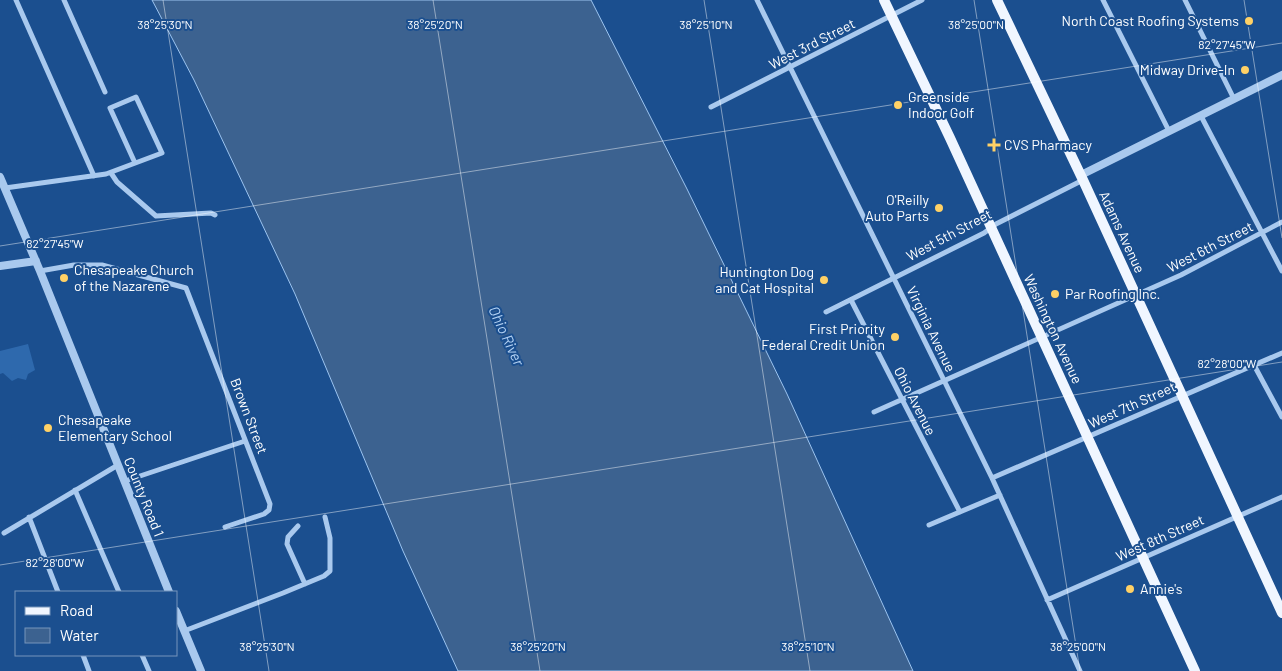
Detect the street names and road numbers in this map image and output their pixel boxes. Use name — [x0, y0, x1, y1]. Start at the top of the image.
street label: West 3rd Street — [766, 15, 858, 73]
street label: Adams Avenue — [1096, 188, 1149, 276]
street label: West 5th Street — [903, 205, 994, 264]
street label: West 6th Street — [1164, 218, 1256, 276]
street label: Washington Avenue — [1021, 271, 1086, 386]
street label: Virginia Avenue — [903, 283, 960, 374]
street label: Ohio Avenue — [891, 364, 940, 438]
street label: Brown Street — [227, 376, 272, 456]
street label: West 7th Street — [1085, 378, 1178, 431]
street label: County Road 1 — [121, 455, 168, 539]
street label: West 8th Street — [1113, 511, 1206, 565]

